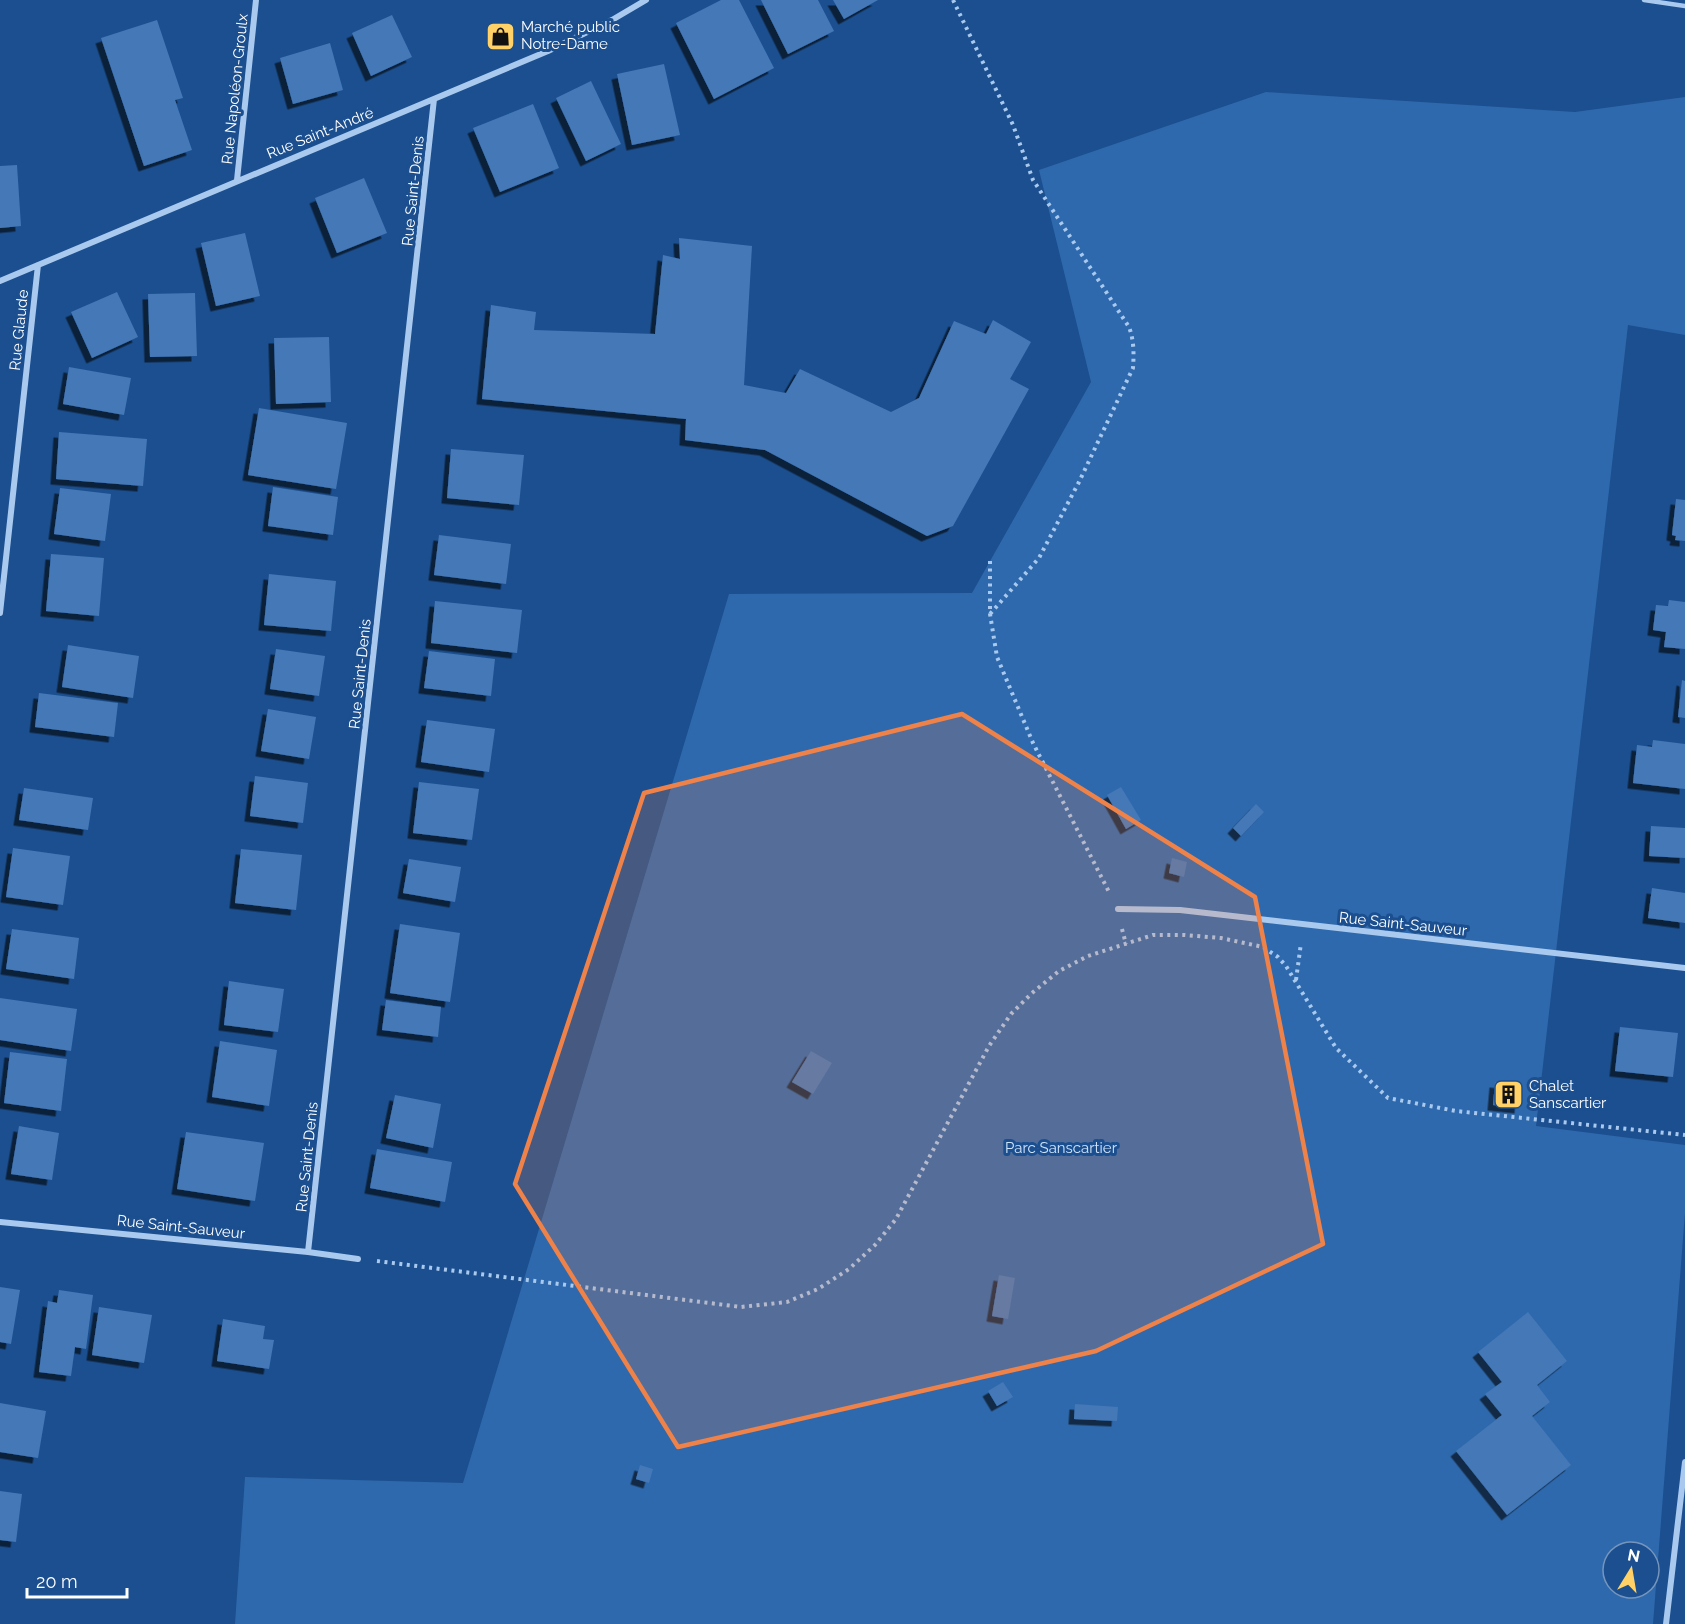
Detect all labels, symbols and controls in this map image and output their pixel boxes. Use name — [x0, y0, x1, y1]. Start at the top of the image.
street label: Rue Napoléon-Groulx — [218, 12, 252, 165]
place label: Marché public Notre-Dame — [521, 18, 620, 53]
shop icon: Marché public Notre-Dame — [484, 20, 516, 52]
street label: Rue Saint-André — [264, 103, 376, 163]
street label: Rue Saint-Denis — [398, 135, 428, 247]
street label: Rue Glaude — [6, 288, 32, 371]
street label: Rue Saint-Denis — [345, 618, 375, 730]
street label: Rue Saint-Sauveur — [1338, 908, 1469, 940]
place label: Chalet Sanscartier — [1529, 1077, 1607, 1112]
building icon: Chalet Sanscartier — [1492, 1079, 1524, 1111]
street label: Rue Saint-Denis — [292, 1101, 322, 1213]
park label: Parc Sanscartier — [1005, 1139, 1118, 1157]
street label: Rue Saint-Sauveur — [116, 1211, 247, 1243]
north arrow — [1601, 1540, 1661, 1600]
text: N — [1626, 1545, 1642, 1566]
scale bar — [27, 1561, 128, 1599]
text: 20 m — [36, 1571, 78, 1592]

